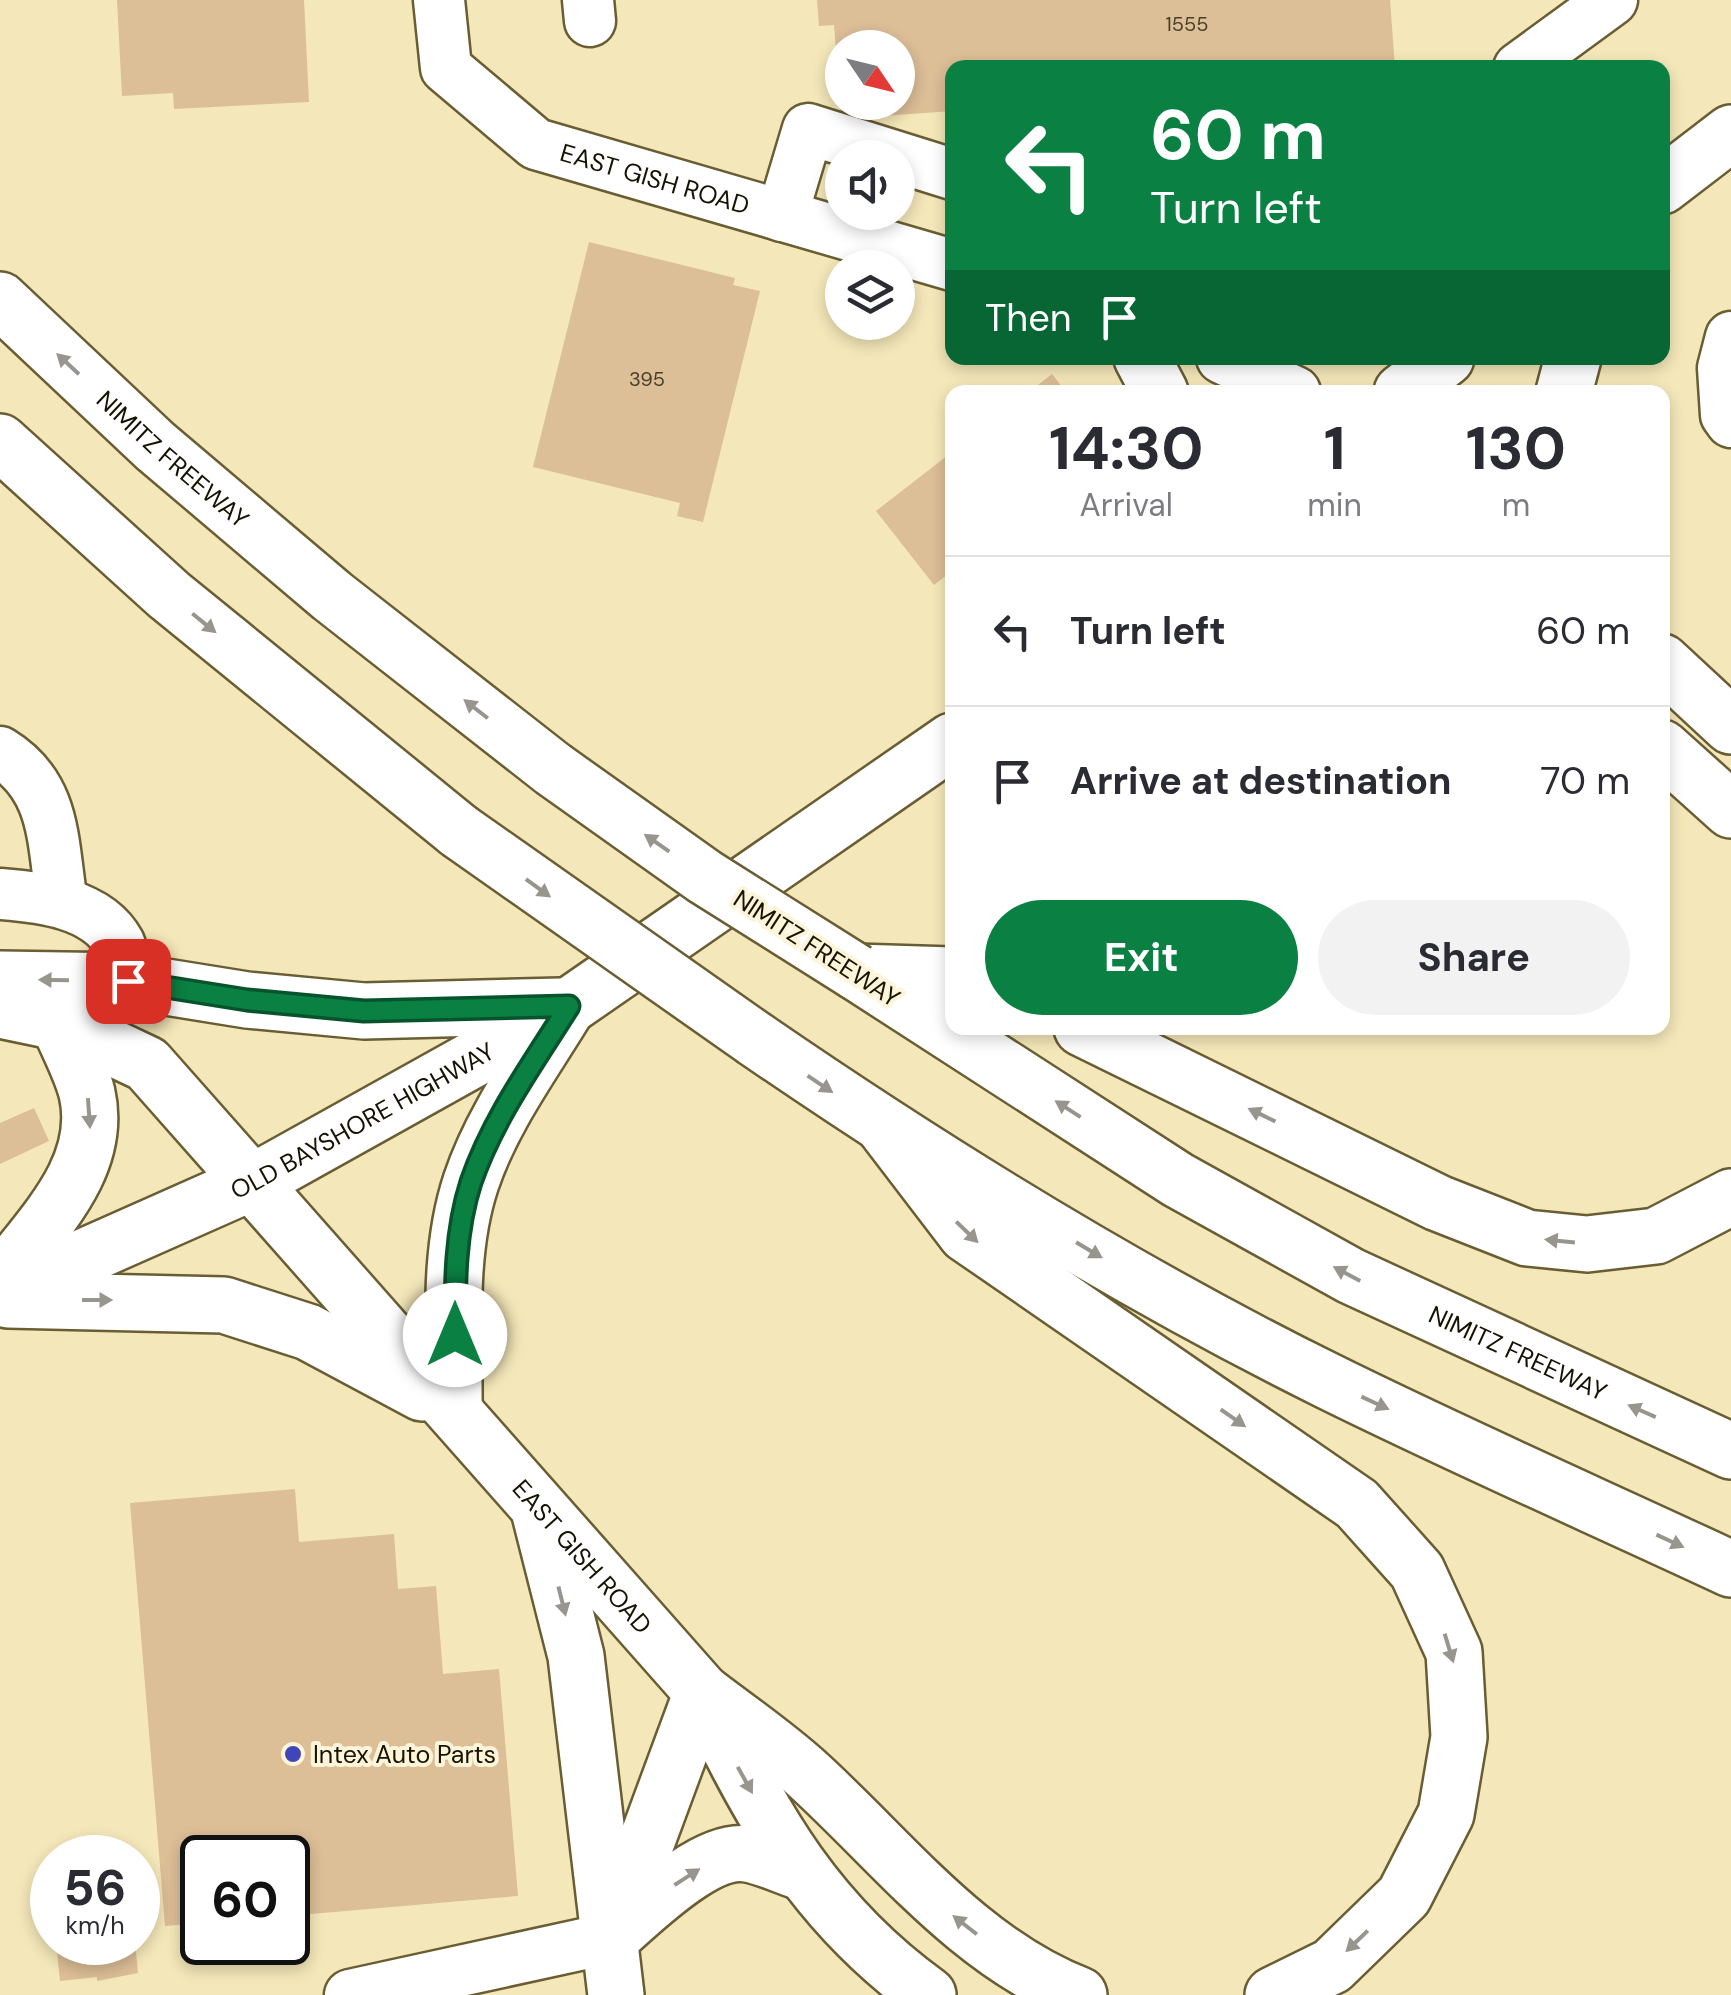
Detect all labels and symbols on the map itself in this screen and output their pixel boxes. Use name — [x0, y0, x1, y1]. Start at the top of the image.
house number: 1555 — [1166, 11, 1208, 37]
north arrow — [825, 30, 915, 120]
street label: EAST GISH ROAD — [556, 136, 753, 222]
one-way arrow — [56, 353, 80, 376]
house number: 395 — [629, 366, 665, 392]
street label: NIMITZ FREEWAY — [89, 383, 256, 535]
one-way arrow — [192, 612, 217, 633]
one-way arrow — [463, 699, 489, 720]
one-way arrow — [644, 834, 670, 853]
one-way arrow — [525, 878, 551, 898]
street label: NIMITZ FREEWAY — [727, 882, 906, 1015]
pin — [86, 939, 171, 1024]
one-way arrow — [37, 972, 69, 988]
street label: OLD BAYSHORE HIGHWAY — [225, 1035, 500, 1207]
one-way arrow — [806, 1074, 833, 1093]
one-way arrow — [81, 1098, 97, 1130]
one-way arrow — [1054, 1100, 1081, 1118]
one-way arrow — [1247, 1107, 1276, 1124]
one-way arrow — [955, 1220, 979, 1243]
one-way arrow — [1543, 1233, 1575, 1249]
one-way arrow — [1075, 1241, 1103, 1258]
one-way arrow — [1333, 1266, 1362, 1283]
position arrow — [403, 1283, 507, 1387]
one-way arrow — [82, 1292, 114, 1308]
street label: NIMITZ FREEWAY — [1423, 1298, 1612, 1409]
one-way arrow — [1361, 1395, 1390, 1412]
one-way arrow — [1627, 1403, 1657, 1419]
one-way arrow — [1219, 1408, 1246, 1427]
street label: EAST GISH ROAD — [505, 1473, 659, 1641]
one-way arrow — [1656, 1532, 1685, 1549]
one-way arrow — [555, 1586, 570, 1617]
one-way arrow — [1442, 1634, 1457, 1664]
place label: Intex Auto Parts — [313, 1738, 496, 1771]
marker: Intex Auto Parts — [282, 1743, 304, 1765]
one-way arrow — [737, 1765, 754, 1794]
speed limit sign: 60 — [180, 1835, 310, 1965]
one-way arrow — [673, 1869, 700, 1887]
one-way arrow — [952, 1915, 978, 1936]
one-way arrow — [1346, 1929, 1370, 1952]

